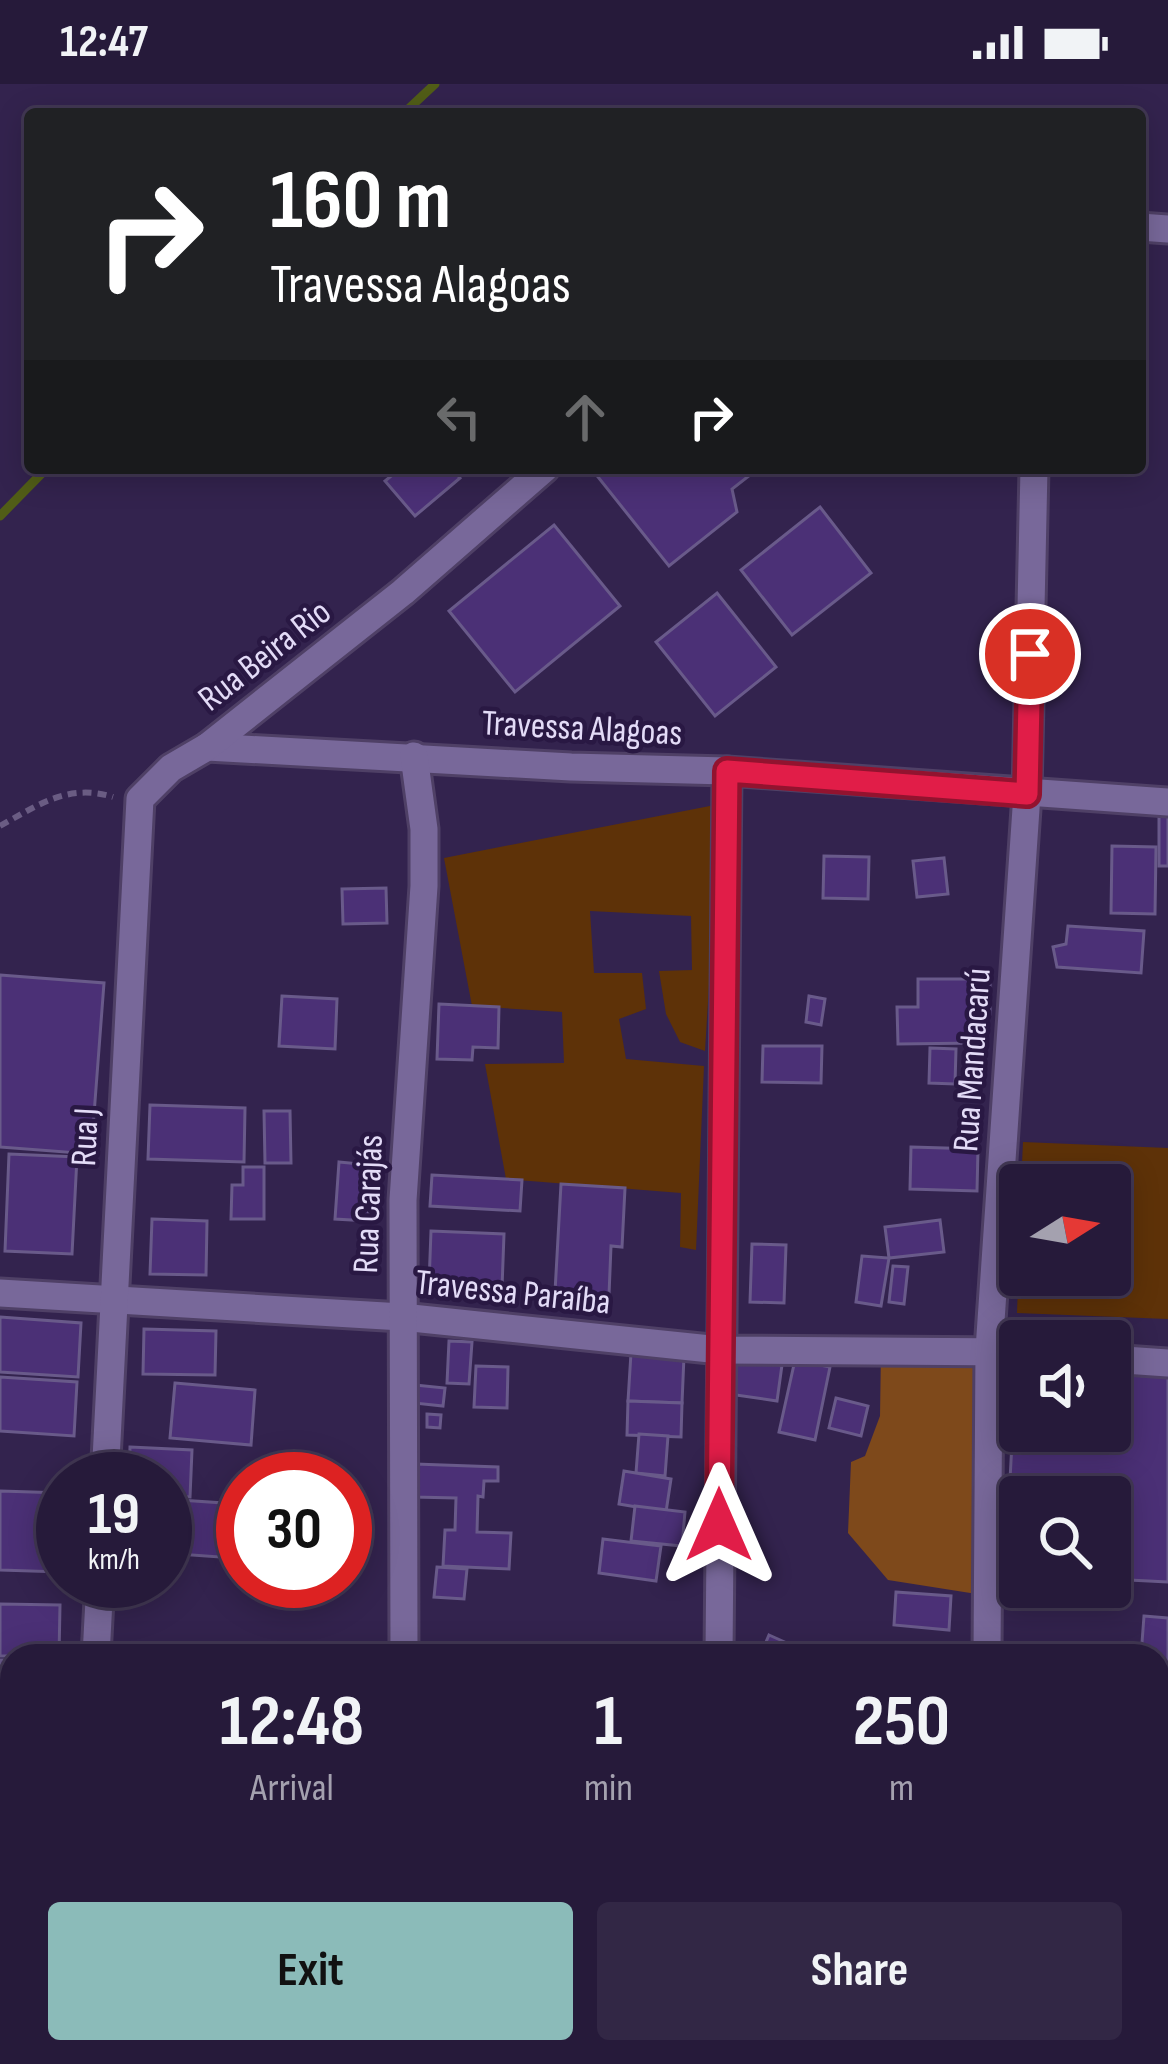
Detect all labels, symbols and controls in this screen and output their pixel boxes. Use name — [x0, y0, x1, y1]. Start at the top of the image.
text: 12:47 — [60, 15, 148, 70]
text: 160 m — [270, 151, 451, 252]
icon: right — [72, 156, 228, 312]
text: Travessa Alagoas — [270, 253, 571, 318]
icon: left — [426, 384, 492, 450]
icon: ahead — [552, 384, 618, 450]
icon: right — [678, 384, 744, 450]
street label: Rua Beira Rio — [190, 591, 340, 721]
pin — [979, 603, 1081, 705]
icon: arrive — [997, 621, 1063, 687]
street label: Travessa Alagoas — [481, 702, 683, 756]
street label: Rua Mandacarú — [945, 967, 1001, 1153]
street label: Rua J — [63, 1107, 109, 1167]
street label: Rua Carajás — [345, 1134, 393, 1274]
north arrow — [999, 1164, 1131, 1296]
map controls — [999, 1164, 1131, 1608]
street label: Travessa Paraíba — [413, 1261, 613, 1325]
button: sound — [999, 1320, 1131, 1452]
speed limit sign: 30 — [216, 1452, 372, 1608]
position arrow — [656, 1462, 782, 1588]
button: search — [999, 1476, 1131, 1608]
text: 19 — [88, 1479, 140, 1551]
text: km/h — [88, 1542, 140, 1578]
text: 12:48 — [220, 1679, 364, 1766]
text: 1 — [594, 1679, 623, 1766]
text: 250 — [853, 1679, 950, 1766]
text: Arrival — [250, 1765, 334, 1812]
text: min — [584, 1765, 633, 1812]
text: m — [889, 1765, 914, 1812]
button: Exit — [48, 1902, 573, 2040]
button: Share — [597, 1902, 1122, 2040]

